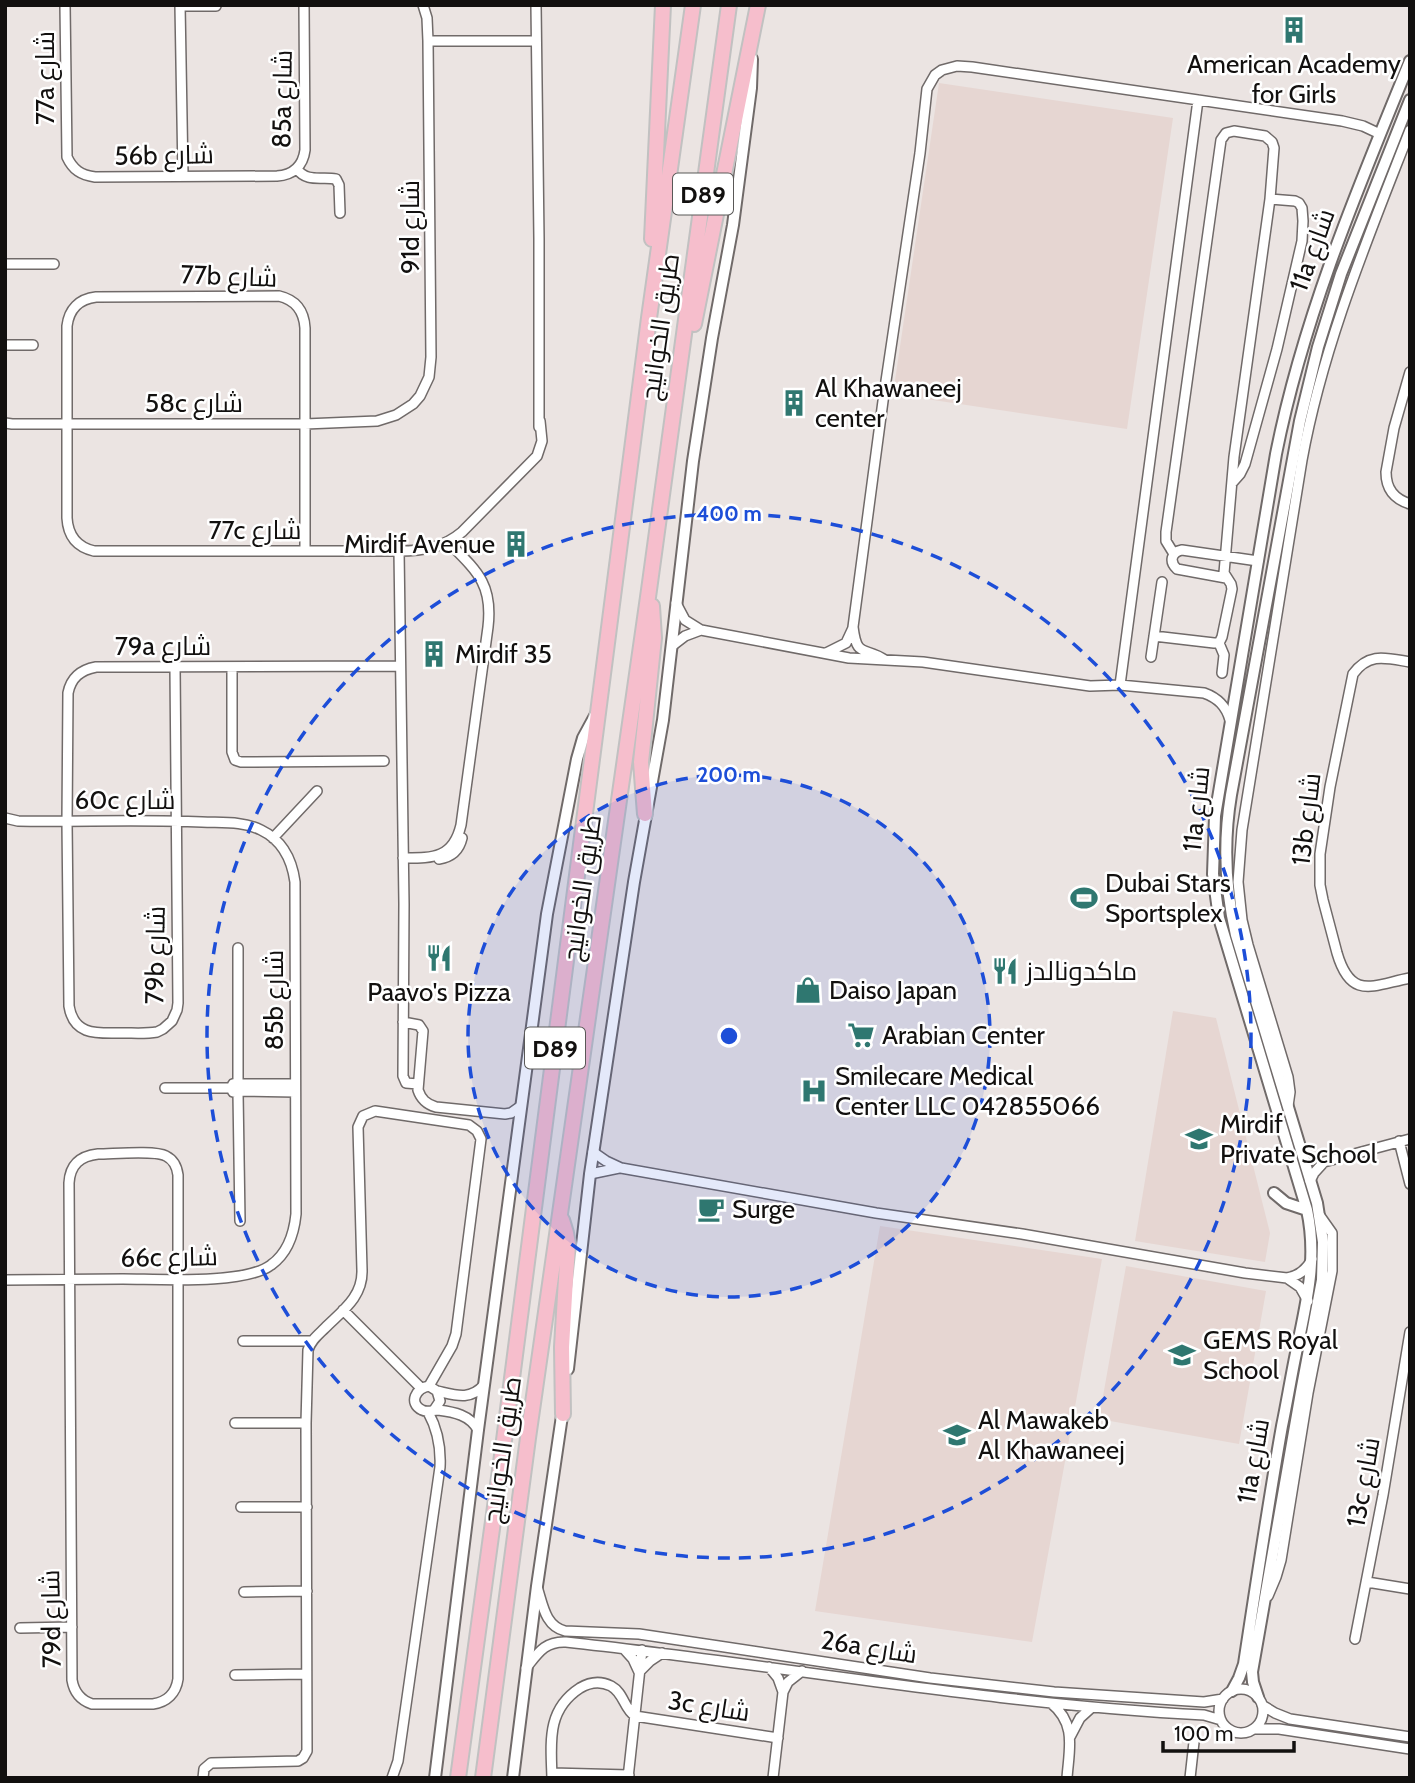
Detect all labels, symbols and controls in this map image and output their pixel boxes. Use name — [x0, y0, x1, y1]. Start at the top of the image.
building icon: American Academy for Girls — [1279, 15, 1309, 45]
street label: 77a شارع — [29, 31, 62, 125]
place label: American Academy for Girls — [1187, 48, 1401, 110]
street label: 85a شارع — [265, 49, 300, 149]
street label: 56b شارع — [114, 138, 214, 173]
road number: D89 — [673, 174, 733, 214]
street label: 91d شارع — [394, 180, 427, 274]
street label: 11a شارع — [1282, 204, 1343, 296]
street label: طريق الخوانيج — [634, 251, 687, 403]
street label: 77b شارع — [180, 258, 278, 295]
place label: Al Khawaneej center — [815, 372, 962, 434]
street label: 58c شارع — [145, 387, 243, 420]
building icon: Al Khawaneej center — [779, 388, 809, 418]
text: 400 m — [696, 501, 762, 526]
street label: 77c شارع — [208, 514, 302, 547]
place label: Mirdif Avenue — [344, 528, 495, 560]
building icon: Mirdif Avenue — [501, 529, 531, 559]
street label: 79a شارع — [115, 630, 211, 663]
place label: Mirdif 35 — [455, 638, 552, 670]
building icon: Mirdif 35 — [419, 639, 449, 669]
text: 200 m — [697, 762, 761, 787]
street label: 11a شارع — [1176, 765, 1217, 853]
street label: 13b شارع — [1284, 771, 1329, 867]
street label: 60c شارع — [75, 784, 175, 817]
street label: طريق الخوانيج — [556, 812, 609, 964]
place label: Dubai Stars Sportsplex — [1105, 867, 1231, 929]
sports icon: Dubai Stars Sportsplex — [1069, 883, 1099, 913]
street label: 79b شارع — [138, 905, 173, 1005]
restaurant icon: Paavo's Pizza — [424, 943, 454, 973]
street label: 85b شارع — [258, 950, 291, 1050]
place label: ماكدونالدز — [1024, 955, 1137, 987]
restaurant icon: ماكدونالدز — [990, 956, 1020, 986]
place label: Daiso Japan — [829, 974, 957, 1006]
shop icon: Daiso Japan — [793, 975, 823, 1005]
place label: Paavo's Pizza — [367, 976, 511, 1008]
place label: Arabian Center — [882, 1019, 1046, 1051]
supermarket icon: Arabian Center — [846, 1020, 876, 1050]
centre of rings — [717, 1024, 741, 1048]
road number: D89 — [525, 1028, 585, 1068]
place label: Smilecare Medical Center LLC 042855066 — [835, 1060, 1100, 1122]
hospital icon: Smilecare Medical Center LLC 042855066 — [799, 1076, 829, 1106]
place label: Mirdif Private School — [1220, 1108, 1377, 1170]
school or university icon: Mirdif Private School — [1184, 1124, 1214, 1154]
place label: Surge — [732, 1193, 795, 1225]
cafe icon: Surge — [696, 1194, 726, 1224]
street label: 66c شارع — [120, 1240, 218, 1275]
place label: GEMS Royal School — [1203, 1324, 1338, 1386]
school or university icon: GEMS Royal School — [1167, 1340, 1197, 1370]
street label: طريق الخوانيج — [476, 1374, 529, 1526]
place label: Al Mawakeb Al Khawaneej — [978, 1404, 1125, 1466]
street label: 11a شارع — [1230, 1416, 1277, 1506]
school or university icon: Al Mawakeb Al Khawaneej — [942, 1420, 972, 1450]
street label: 13c شارع — [1339, 1435, 1388, 1530]
street label: 79d شارع — [34, 1569, 69, 1669]
street label: 26a شارع — [818, 1624, 919, 1671]
street label: 3c شارع — [666, 1684, 752, 1729]
scale bar — [1163, 1710, 1294, 1754]
text: 100 m — [1174, 1721, 1233, 1746]

